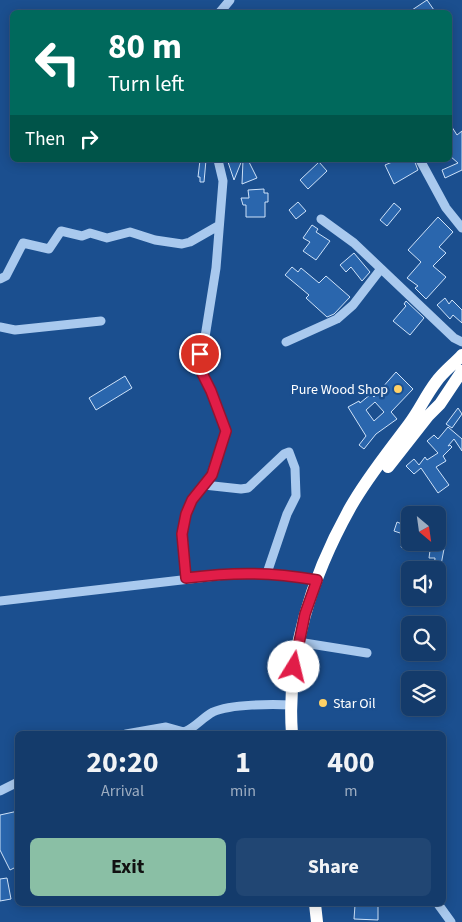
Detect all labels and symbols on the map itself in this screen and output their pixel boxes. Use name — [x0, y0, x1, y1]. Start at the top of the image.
pin — [179, 333, 221, 375]
place label: Pure Wood Shop — [291, 380, 388, 400]
marker: Pure Wood Shop — [392, 383, 404, 395]
north arrow — [401, 506, 446, 551]
position arrow — [267, 640, 319, 692]
place label: Star Oil — [333, 694, 376, 714]
marker: Star Oil — [317, 697, 329, 709]

